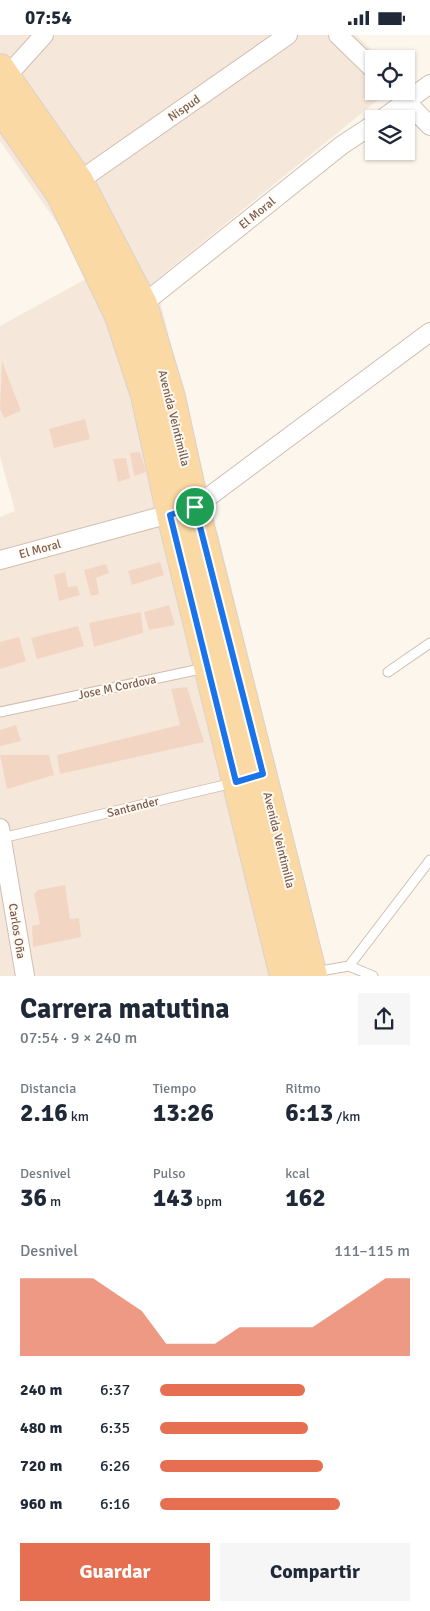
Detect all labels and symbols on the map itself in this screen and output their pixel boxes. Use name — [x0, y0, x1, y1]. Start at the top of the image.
street label: Nispud — [165, 92, 203, 125]
street label: El Moral — [236, 194, 279, 233]
street label: Avenida Veintimilla — [154, 368, 193, 468]
pin — [174, 486, 216, 528]
street label: El Moral — [18, 537, 63, 562]
street label: Jose M Cordova — [77, 672, 158, 703]
street label: Avenida Veintimilla — [259, 790, 298, 890]
street label: Santander — [106, 794, 161, 821]
street label: Carlos Oña — [5, 902, 28, 960]

